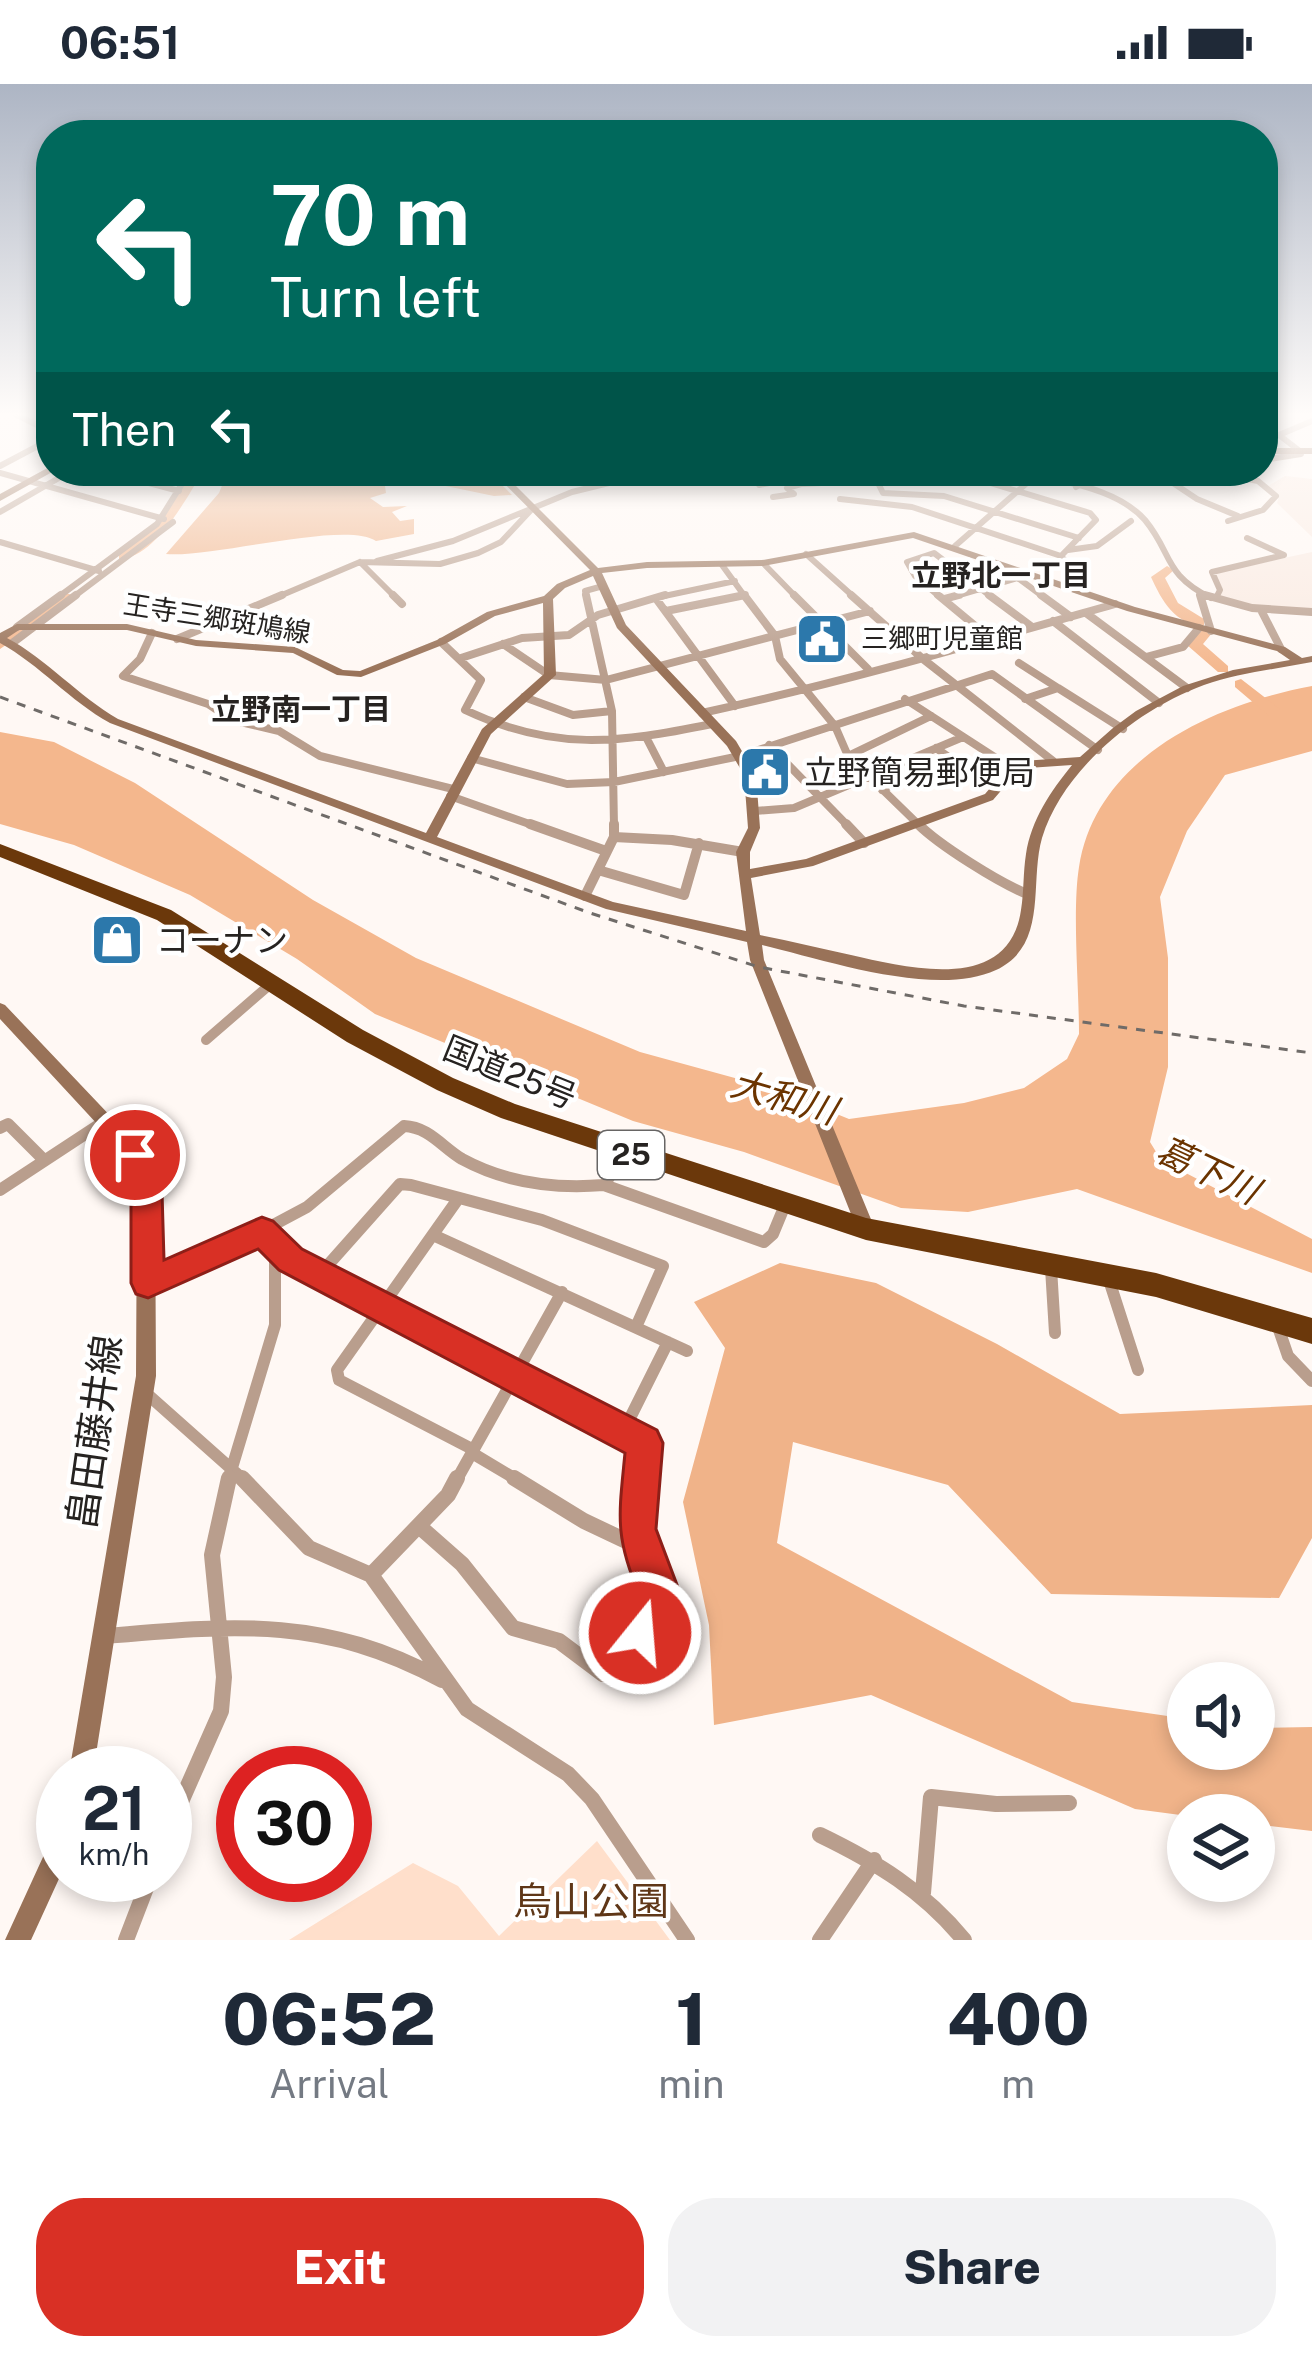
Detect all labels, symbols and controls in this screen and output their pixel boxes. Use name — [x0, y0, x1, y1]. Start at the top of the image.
text: 06:51 — [60, 16, 180, 69]
text: 70 m — [270, 165, 470, 264]
icon: left — [72, 168, 228, 324]
text: Turn left — [270, 266, 481, 329]
icon: left — [200, 396, 266, 462]
text: Then — [72, 403, 176, 456]
district label: 立野北一丁目 — [911, 557, 1091, 593]
street label: 王寺三郷斑鳩線 — [121, 587, 313, 649]
public building icon: 三郷町児童館 — [794, 611, 850, 667]
place label: 三郷町児童館 — [861, 622, 1023, 654]
district label: 立野南一丁目 — [211, 691, 391, 727]
public building icon: 立野簡易郵便局 — [737, 744, 793, 800]
place label: 立野簡易郵便局 — [804, 753, 1035, 791]
shop icon: コーナン — [89, 912, 145, 968]
place label: コーナン — [156, 921, 288, 959]
street label: 国道25号 — [438, 1028, 582, 1116]
water label: 大和川 — [726, 1062, 846, 1133]
pin — [84, 1104, 186, 1206]
icon: arrive — [102, 1122, 168, 1188]
water label: 葛下川 — [1150, 1128, 1269, 1214]
road number: 25 — [598, 1131, 664, 1179]
street label: 畠田藤井線 — [58, 1332, 130, 1532]
position arrow — [577, 1570, 703, 1696]
map controls — [1167, 1662, 1275, 1902]
button: sound — [1167, 1662, 1275, 1770]
speed limit sign: 30 — [216, 1746, 372, 1902]
text: 21 — [82, 1773, 146, 1844]
button: layers — [1167, 1794, 1275, 1902]
text: km/h — [79, 1836, 149, 1872]
park label: 烏山公園 — [513, 1878, 669, 1924]
text: 06:52 — [222, 1977, 436, 2061]
text: 1 — [676, 1977, 707, 2061]
text: 400 — [947, 1977, 1090, 2061]
text: Arrival — [269, 2061, 389, 2107]
text: min — [658, 2061, 724, 2107]
text: m — [1001, 2061, 1035, 2107]
button: Exit — [36, 2198, 644, 2336]
button: Share — [668, 2198, 1276, 2336]

